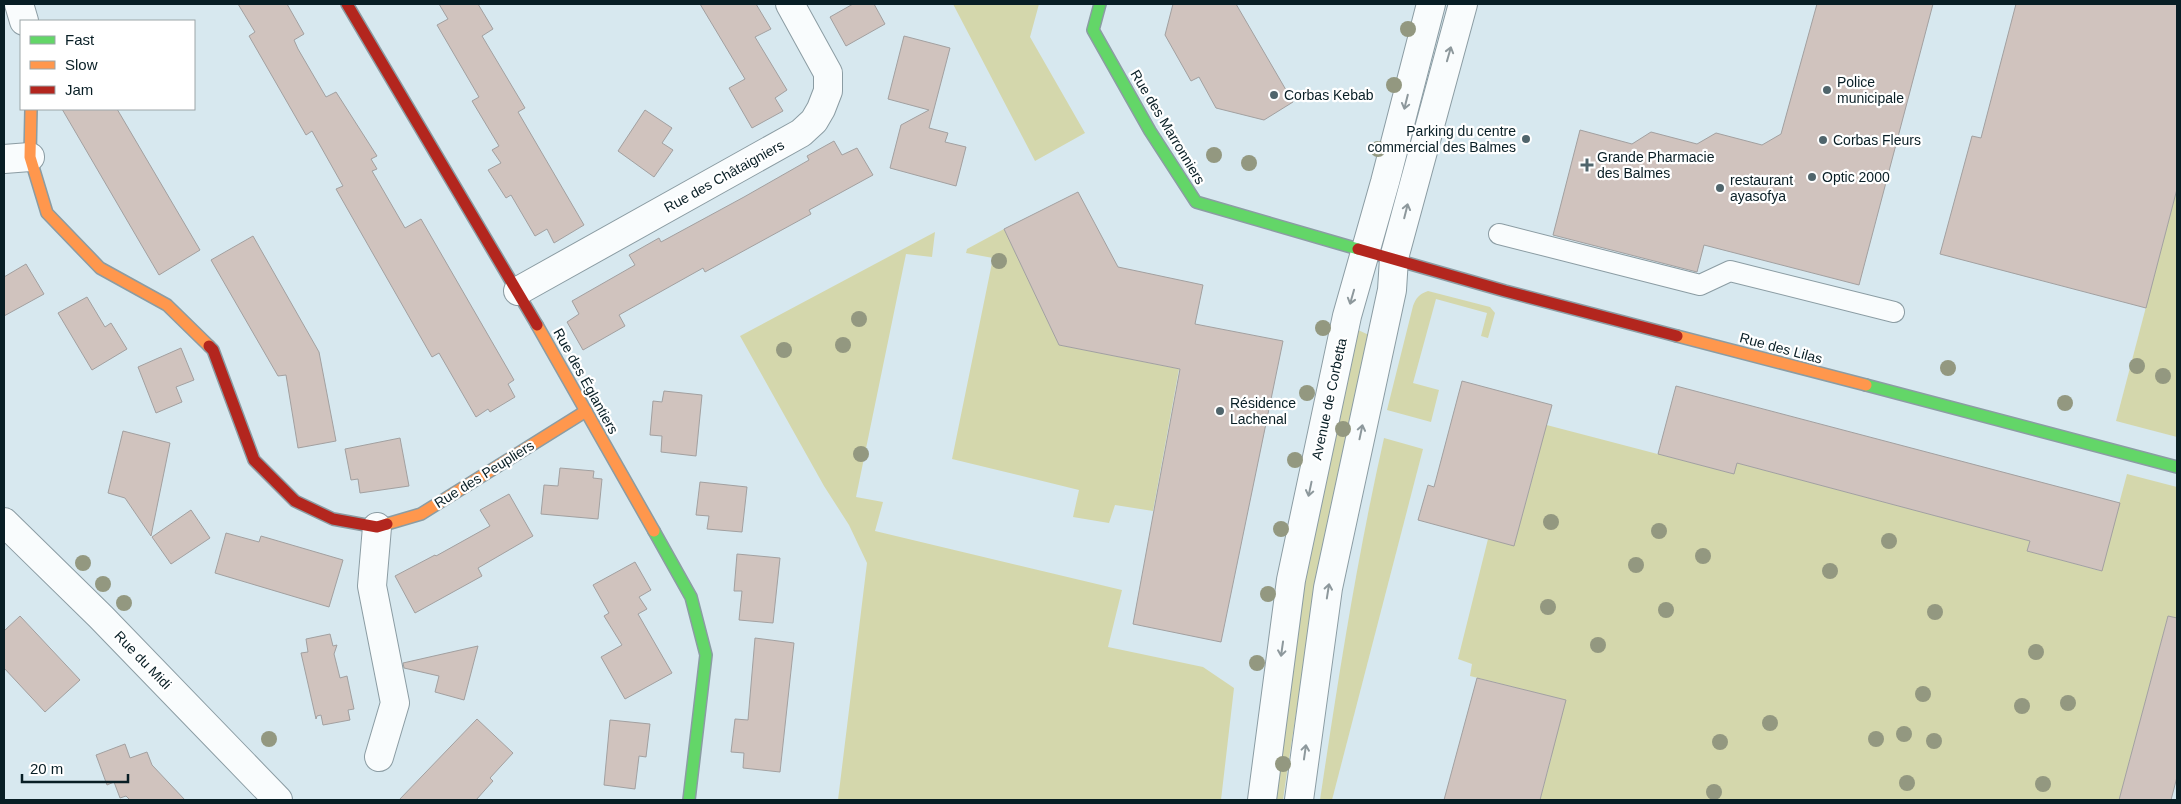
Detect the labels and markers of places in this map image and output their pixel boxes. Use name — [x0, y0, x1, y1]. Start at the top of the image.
place label: Police municipale — [1837, 74, 1904, 106]
marker: Police municipale — [1821, 84, 1833, 96]
place label: Corbas Kebab — [1284, 87, 1374, 103]
marker: Corbas Kebab — [1268, 89, 1280, 101]
place label: Parking du centre commercial des Balmes — [1367, 123, 1516, 155]
place label: Corbas Fleurs — [1833, 132, 1921, 148]
marker: Parking du centre commercial des Balmes — [1520, 133, 1532, 145]
marker: Corbas Fleurs — [1817, 134, 1829, 146]
place label: Grande Pharmacie des Balmes — [1597, 149, 1715, 181]
marker: Grande Pharmacie des Balmes — [1581, 159, 1593, 171]
place label: Optic 2000 — [1822, 169, 1890, 185]
marker: Optic 2000 — [1806, 171, 1818, 183]
place label: restaurant ayasofya — [1730, 172, 1793, 204]
marker: restaurant ayasofya — [1714, 182, 1726, 194]
place label: Résidence Lachenal — [1230, 395, 1296, 427]
marker: Résidence Lachenal — [1214, 405, 1226, 417]

